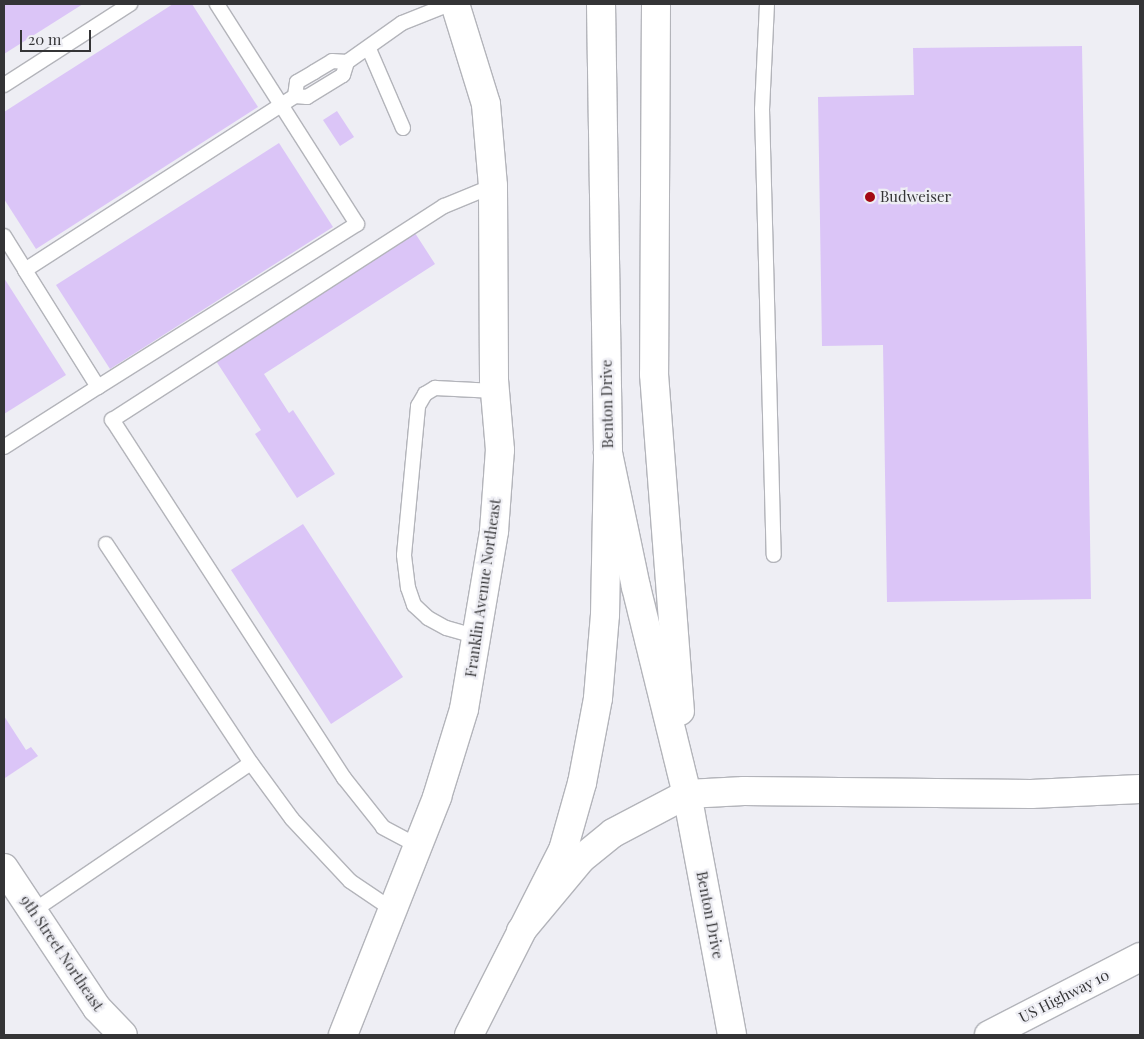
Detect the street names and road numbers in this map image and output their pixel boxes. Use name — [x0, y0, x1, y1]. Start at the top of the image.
street label: Benton Drive — [597, 359, 617, 449]
street label: Franklin Avenue Northeast — [462, 497, 504, 679]
street label: Benton Drive — [693, 870, 727, 960]
street label: 9th Street Northeast — [17, 892, 107, 1014]
street label: US Highway 10 — [1016, 965, 1112, 1027]

